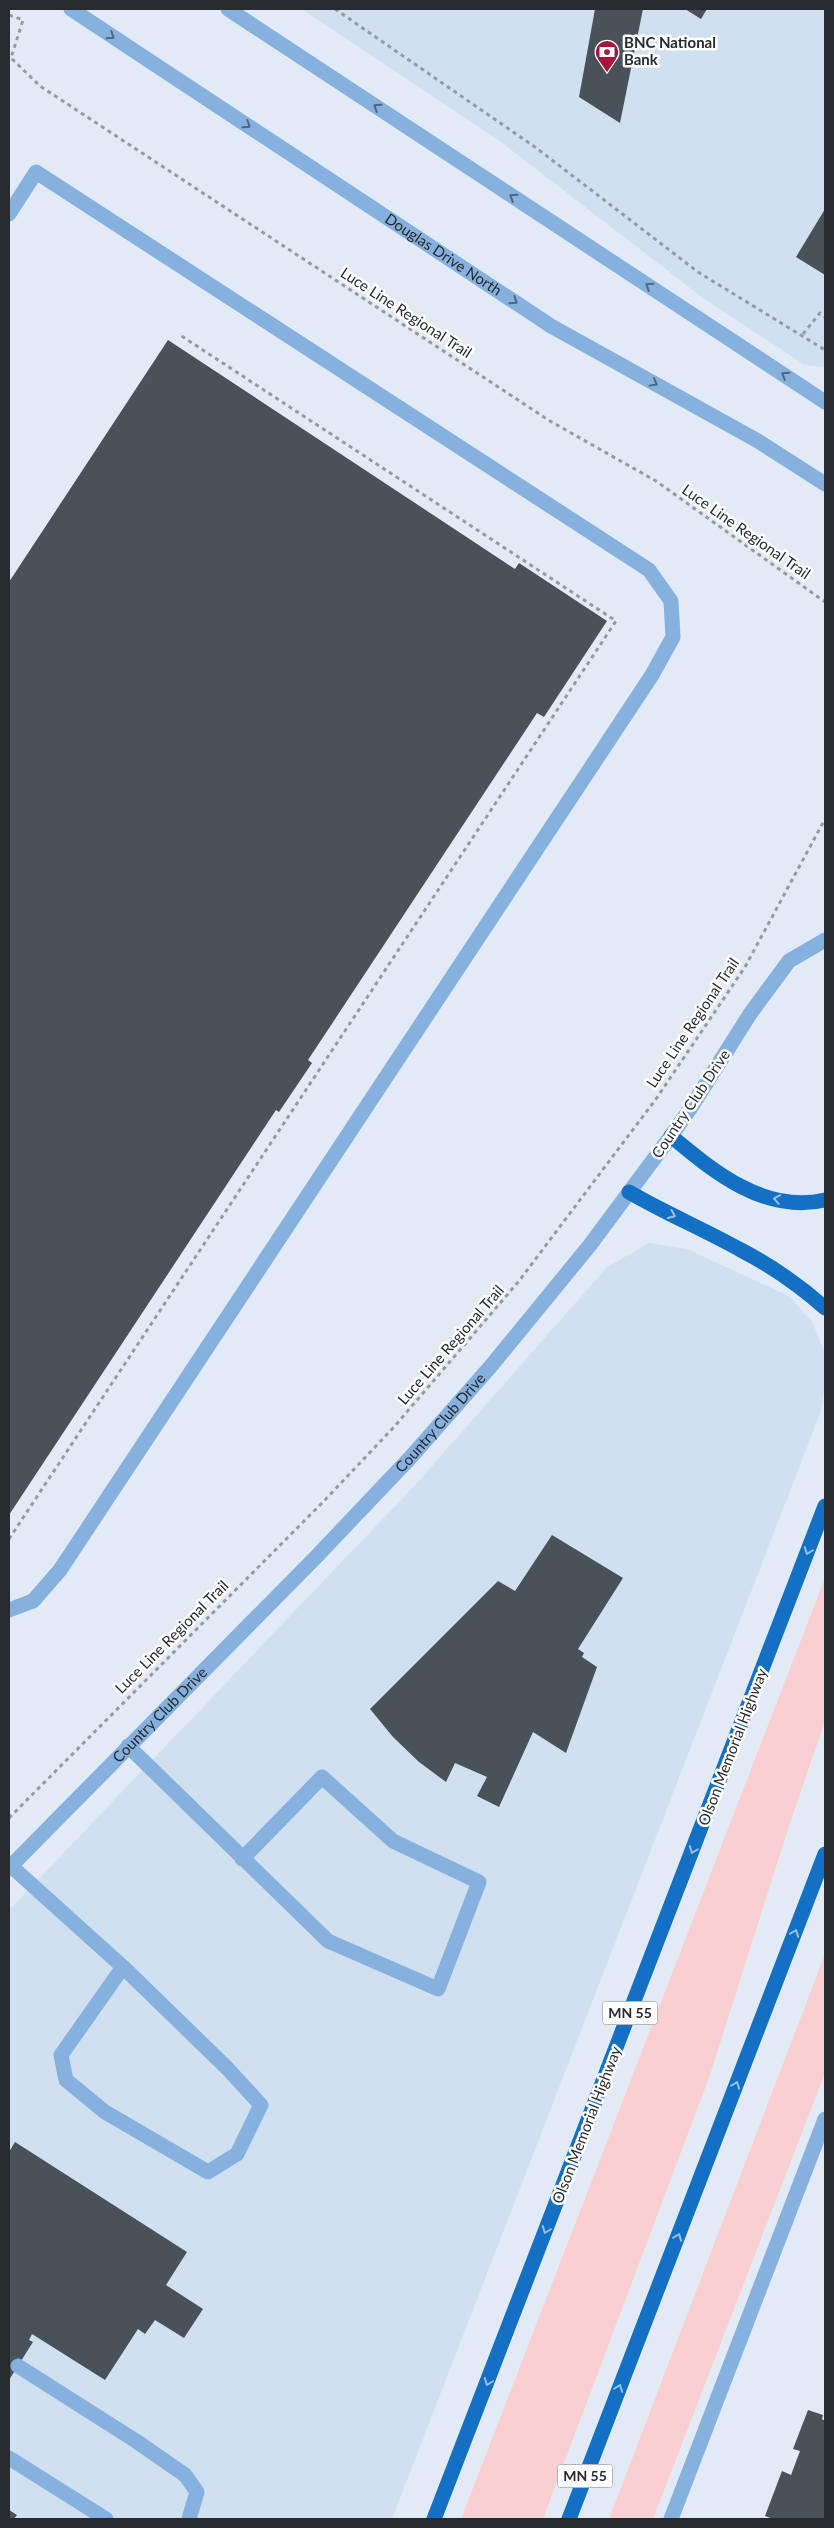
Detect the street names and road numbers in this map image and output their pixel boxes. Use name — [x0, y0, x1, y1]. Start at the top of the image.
street label: Douglas Drive North — [382, 209, 505, 299]
street label: Luce Line Regional Trail — [338, 263, 475, 361]
street label: Luce Line Regional Trail — [679, 480, 814, 582]
street label: Luce Line Regional Trail — [642, 954, 742, 1091]
street label: Country Club Drive — [647, 1046, 733, 1161]
street label: Luce Line Regional Trail — [393, 1281, 507, 1408]
street label: Country Club Drive — [391, 1369, 489, 1476]
street label: Luce Line Regional Trail — [111, 1576, 232, 1697]
street label: Country Club Drive — [108, 1663, 210, 1766]
street label: Olson Memorial Highway — [694, 1665, 770, 1828]
road number: MN 55 — [602, 2002, 658, 2025]
street label: Olson Memorial Highway — [548, 2043, 624, 2206]
road number: MN 55 — [558, 2464, 612, 2488]

